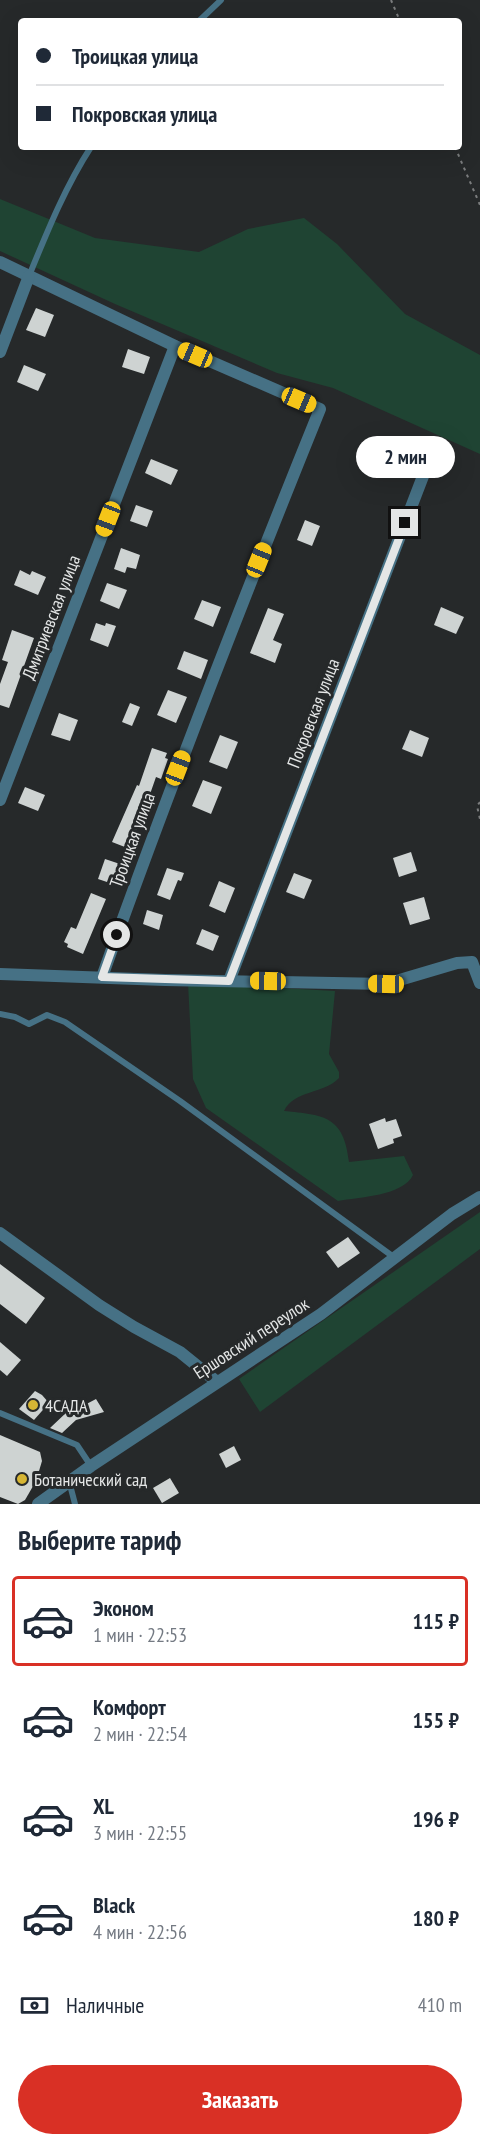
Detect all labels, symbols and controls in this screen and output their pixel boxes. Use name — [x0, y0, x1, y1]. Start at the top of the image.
text: Троицкая улица — [72, 42, 198, 70]
text: Покровская улица — [72, 100, 217, 128]
car — [175, 340, 215, 370]
car — [279, 385, 319, 415]
callout: 2 мин — [356, 436, 454, 478]
text: 2 мин — [384, 444, 427, 470]
car — [93, 499, 123, 539]
route end — [391, 509, 418, 536]
car — [244, 540, 274, 580]
street label: Дмитриевская улица — [17, 552, 85, 682]
street label: Покровская улица — [282, 655, 344, 771]
car — [163, 748, 193, 788]
street label: Троицкая улица — [104, 789, 160, 891]
route start — [103, 921, 130, 948]
car — [250, 972, 286, 990]
car — [368, 975, 404, 993]
street label: Ершовский переулок — [189, 1292, 313, 1384]
place label: 4САДА — [45, 1394, 88, 1417]
marker: 4САДА — [26, 1398, 40, 1412]
place label: Ботанический сад — [34, 1468, 147, 1491]
marker: Ботанический сад — [15, 1472, 29, 1486]
text: Выберите тариф — [18, 1523, 181, 1557]
icon: car — [21, 1594, 75, 1648]
text: Эконом — [93, 1594, 154, 1622]
text: 115 ₽ — [412, 1607, 459, 1635]
text: 1 мин · 22:53 — [93, 1622, 187, 1648]
icon: car — [21, 1693, 75, 1747]
text: Комфорт — [93, 1693, 166, 1721]
text: 155 ₽ — [412, 1706, 459, 1734]
text: 2 мин · 22:54 — [93, 1721, 187, 1747]
icon: car — [21, 1792, 75, 1846]
text: XL — [93, 1792, 114, 1820]
text: 196 ₽ — [412, 1805, 459, 1833]
text: 3 мин · 22:55 — [93, 1820, 187, 1846]
icon: car — [21, 1891, 75, 1945]
text: Black — [93, 1891, 135, 1919]
text: 180 ₽ — [412, 1904, 459, 1932]
text: 4 мин · 22:56 — [93, 1919, 187, 1945]
icon: cash — [18, 1989, 51, 2022]
text: Наличные — [66, 1991, 144, 2019]
text: 410 m — [418, 1992, 462, 2018]
button: Заказать — [18, 2065, 462, 2134]

